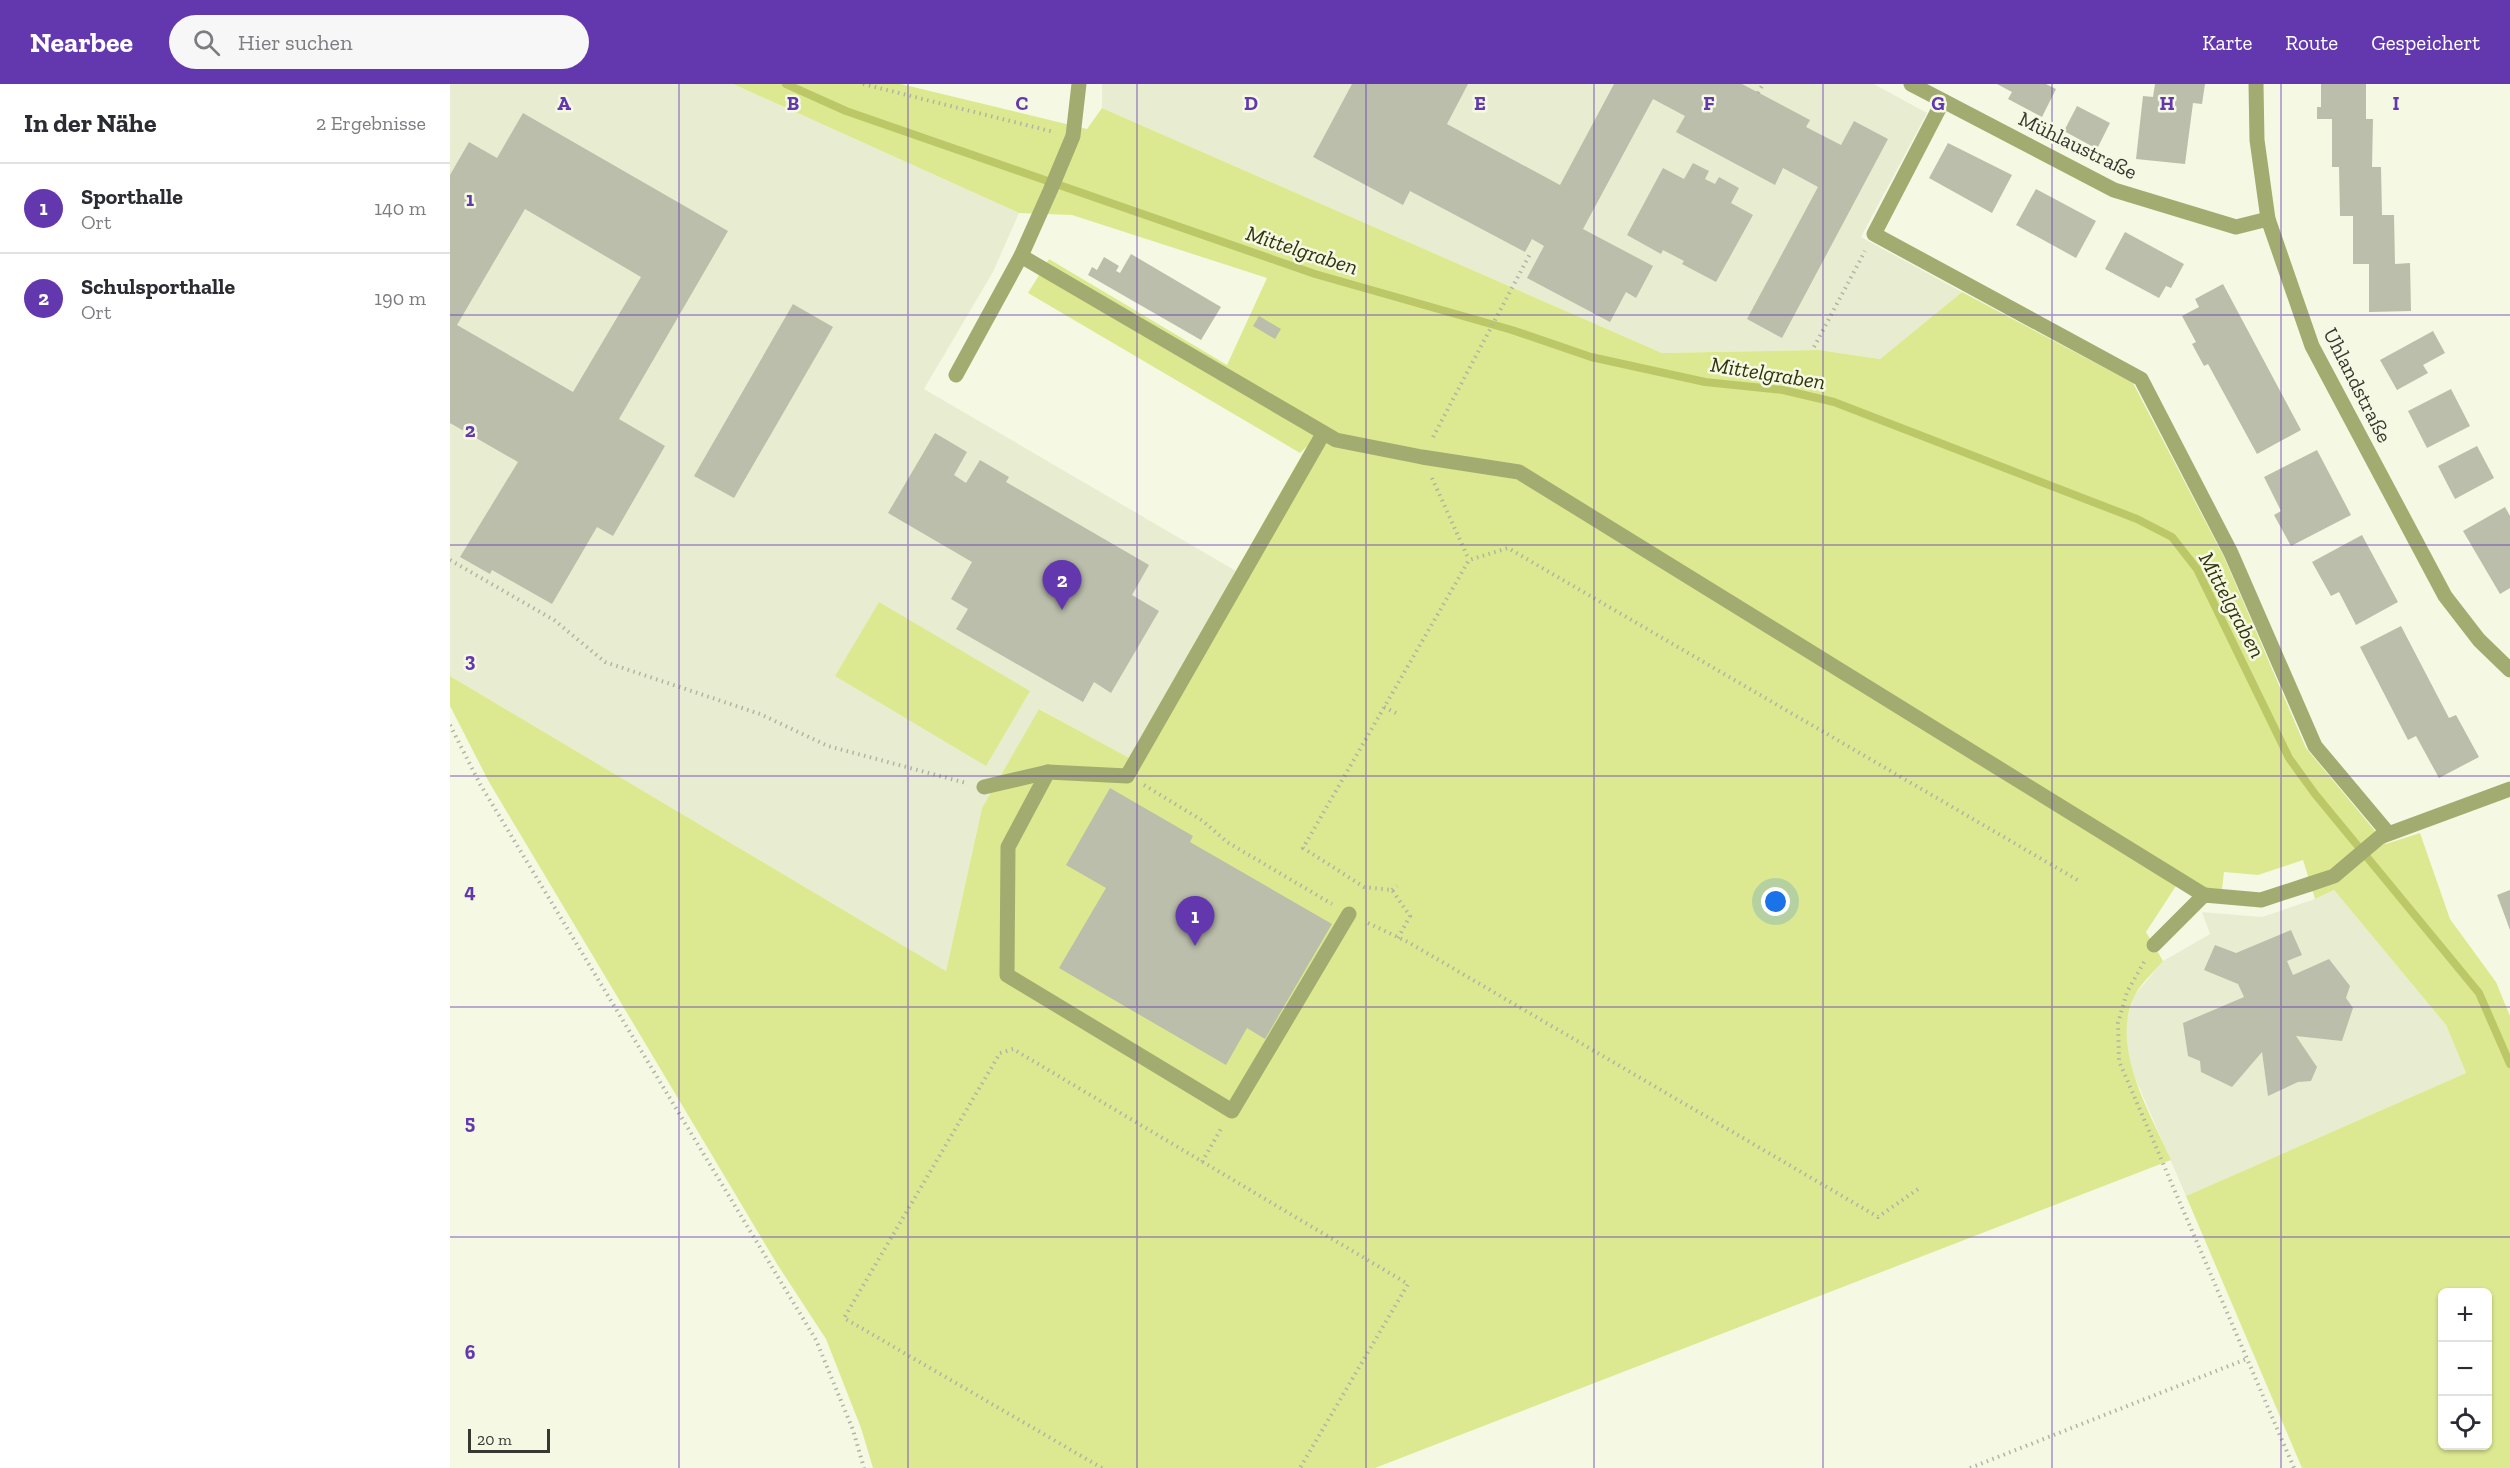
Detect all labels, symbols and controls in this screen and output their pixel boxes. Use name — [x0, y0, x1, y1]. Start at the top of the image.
search box — [169, 15, 589, 69]
text: Nearbee — [30, 26, 133, 59]
icon: search — [190, 26, 223, 59]
text: Hier suchen — [238, 29, 353, 56]
text: Karte — [2202, 30, 2252, 55]
text: Route — [2285, 30, 2338, 55]
text: Gespeichert — [2371, 30, 2480, 55]
text: A — [557, 91, 571, 115]
text: B — [787, 91, 799, 115]
text: C — [1016, 91, 1029, 115]
text: D — [1244, 91, 1258, 115]
text: E — [1474, 91, 1486, 115]
text: F — [1703, 91, 1715, 115]
text: G — [1931, 91, 1945, 115]
text: H — [2159, 91, 2175, 115]
text: I — [2392, 91, 2400, 115]
street label: Mühlaustraße — [2015, 106, 2141, 184]
text: In der Nähe — [24, 107, 156, 139]
text: 2 Ergebnisse — [316, 111, 426, 135]
text: Sporthalle — [81, 183, 183, 210]
text: 1 — [466, 187, 474, 211]
text: 1 — [39, 196, 48, 220]
text: 140 m — [374, 196, 426, 220]
text: Ort — [81, 210, 111, 234]
water label: Mittelgraben — [1243, 219, 1361, 281]
text: Schulsporthalle — [81, 273, 235, 300]
text: 2 — [38, 286, 49, 310]
text: 190 m — [374, 286, 426, 310]
text: Ort — [81, 300, 111, 324]
street label: Uhlandstraße — [2318, 323, 2398, 447]
water label: Mittelgraben — [1709, 351, 1827, 395]
text: 2 — [465, 418, 476, 442]
water label: Mittelgraben — [2193, 547, 2271, 663]
pin: 2 — [1042, 560, 1082, 610]
text: 3 — [465, 648, 476, 672]
text: 4 — [464, 879, 476, 903]
your location — [1761, 887, 1790, 916]
pin: 1 — [1176, 896, 1214, 946]
text: 5 — [465, 1110, 475, 1134]
map controls — [2438, 1288, 2492, 1450]
button: + — [2438, 1288, 2492, 1342]
text: 6 — [465, 1340, 476, 1364]
button: − — [2438, 1342, 2492, 1396]
button: locate — [2438, 1396, 2492, 1450]
scale bar — [468, 1426, 550, 1454]
text: 20 m — [477, 1430, 512, 1449]

